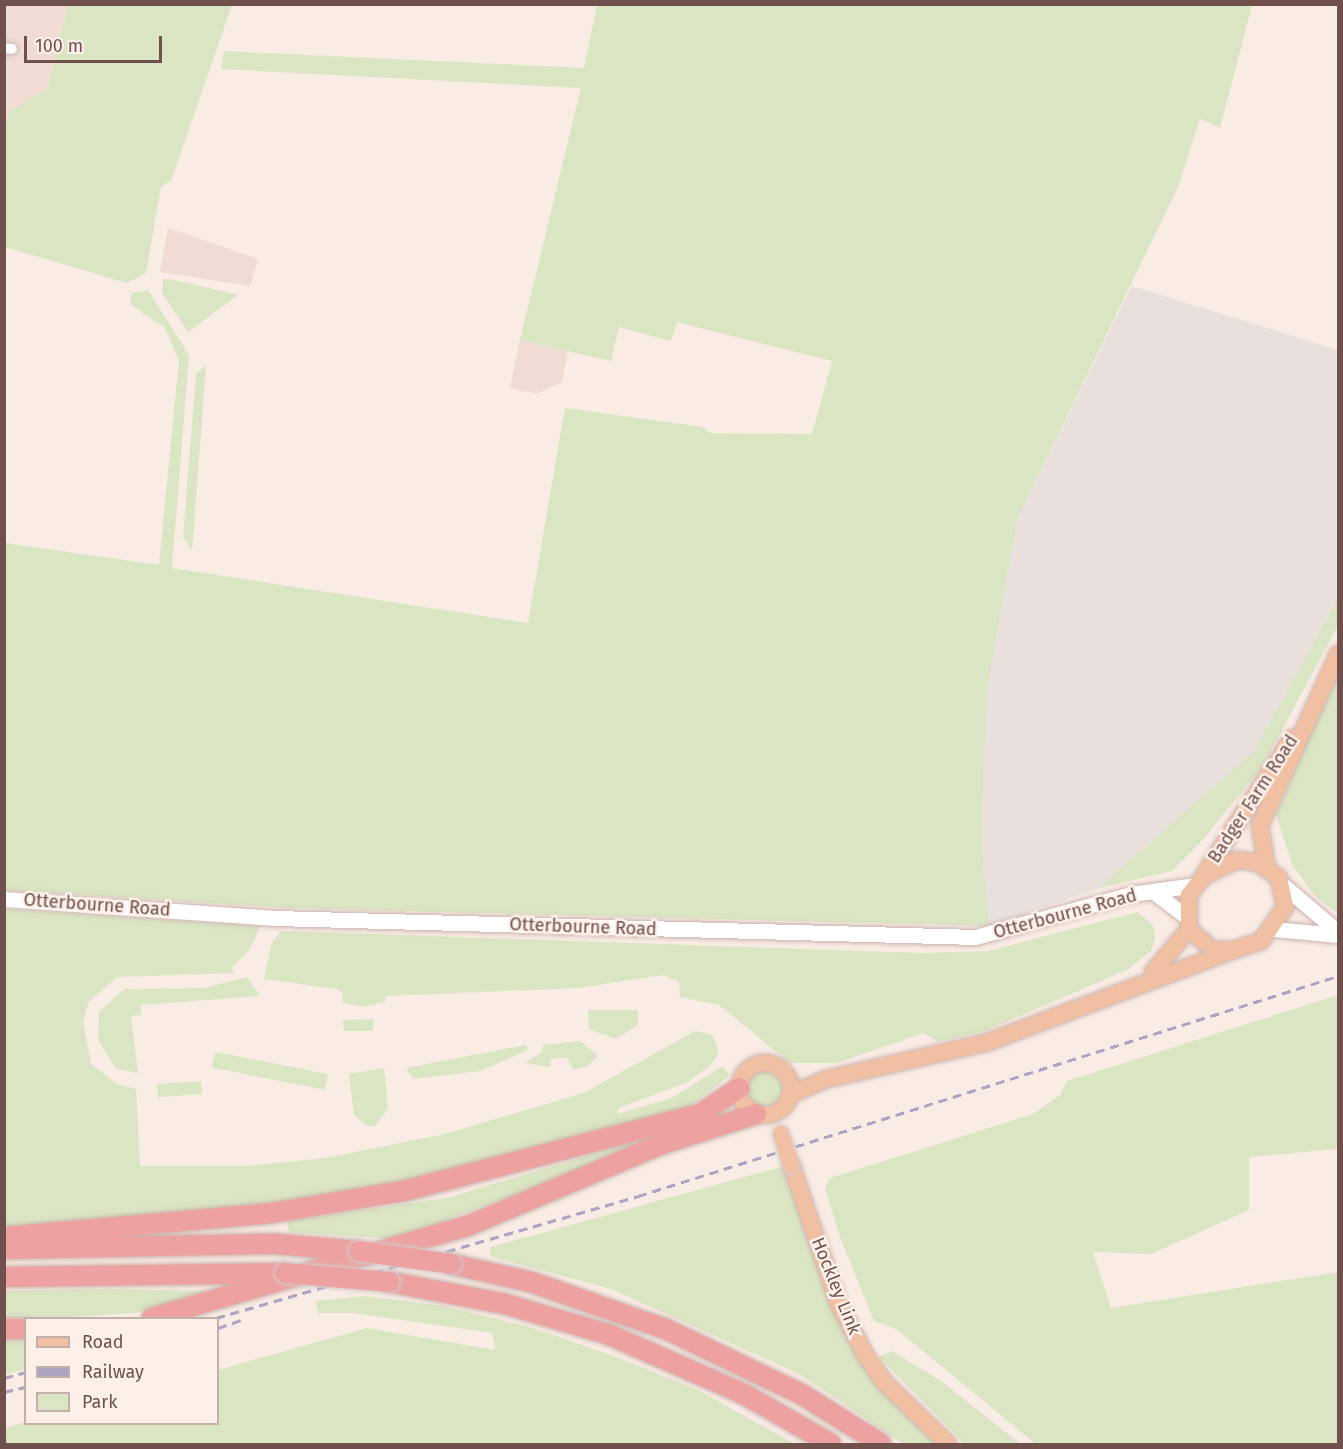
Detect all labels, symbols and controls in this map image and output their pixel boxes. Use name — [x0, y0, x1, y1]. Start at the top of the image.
scale bar — [27, 24, 165, 62]
text: 100 m — [35, 35, 83, 57]
street label: Badger Farm Road — [1204, 731, 1302, 867]
street label: Otterbourne Road — [991, 885, 1139, 943]
street label: Otterbourne Road — [23, 889, 171, 921]
street label: Otterbourne Road — [509, 914, 657, 940]
street label: Hockley Link — [807, 1234, 865, 1338]
legend — [24, 1317, 219, 1425]
text: Road — [82, 1331, 124, 1353]
text: Railway — [82, 1361, 144, 1383]
text: Park — [82, 1391, 117, 1413]

